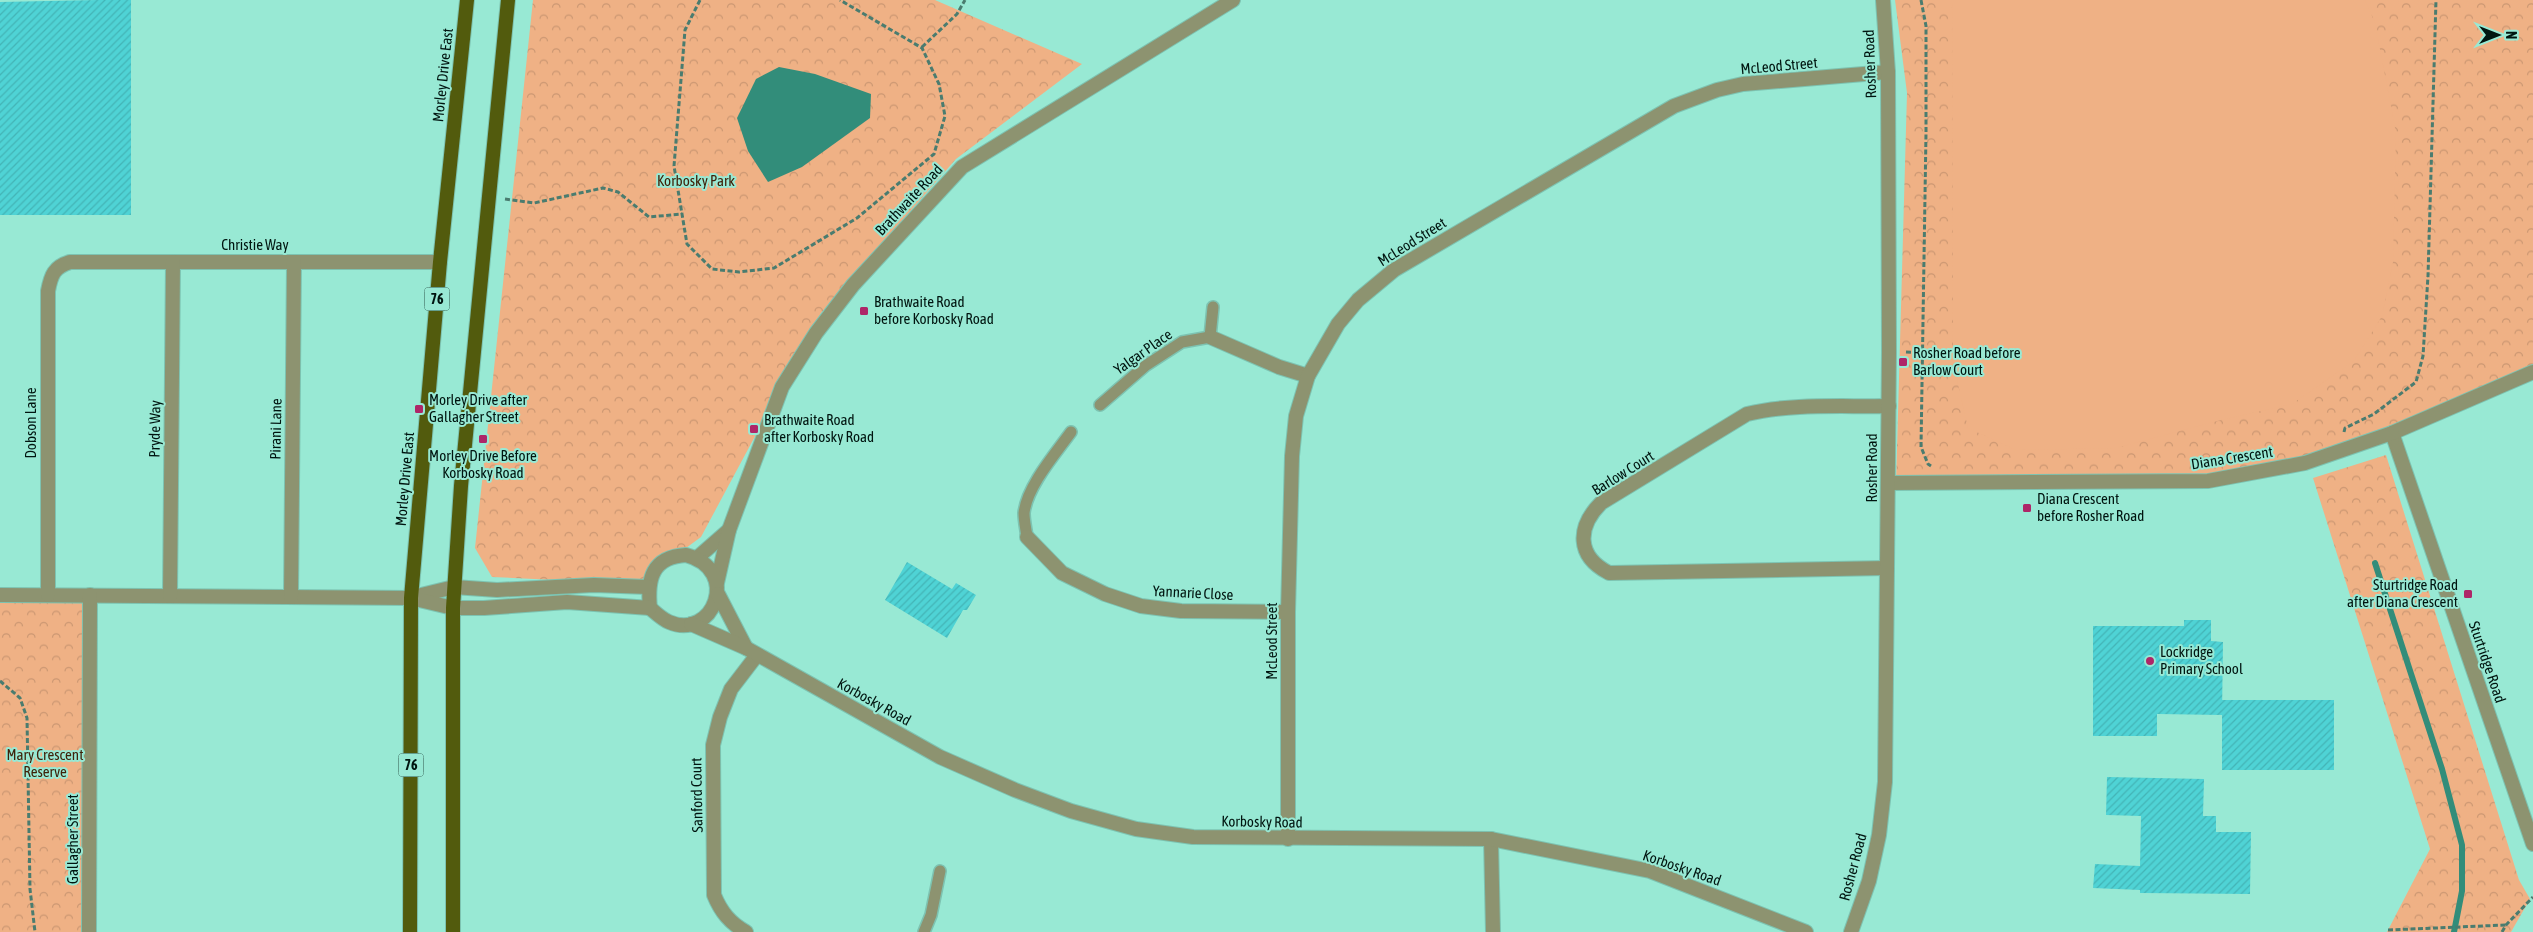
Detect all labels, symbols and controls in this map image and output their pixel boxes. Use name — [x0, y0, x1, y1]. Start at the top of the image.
north arrow — [2473, 10, 2523, 60]
street label: Morley Drive East — [429, 27, 456, 123]
street label: Rosher Road — [1860, 29, 1879, 99]
text: N — [2503, 31, 2519, 39]
street label: McLeod Street — [1740, 54, 1818, 77]
street label: Brathwaite Road — [871, 161, 946, 239]
park label: Korbosky Park — [657, 172, 735, 189]
street label: McLeod Street — [1374, 214, 1449, 269]
street label: Christie Way — [221, 236, 289, 253]
road number: 76 — [424, 288, 450, 310]
place label: Brathwaite Road before Korbosky Road — [874, 293, 994, 327]
marker: Brathwaite Road before Korbosky Road — [858, 305, 870, 317]
street label: Yalgar Place — [1110, 325, 1175, 378]
place label: Rosher Road before Barlow Court — [1913, 344, 2021, 378]
marker: Rosher Road before Barlow Court — [1897, 356, 1909, 368]
street label: Dobson Lane — [22, 387, 39, 459]
place label: Morley Drive after Gallagher Street — [429, 391, 528, 425]
street label: Pirani Lane — [266, 398, 285, 460]
street label: Pryde Way — [146, 400, 163, 458]
marker: Morley Drive after Gallagher Street — [413, 403, 425, 415]
place label: Brathwaite Road after Korbosky Road — [764, 411, 874, 445]
marker: Brathwaite Road after Korbosky Road — [748, 423, 760, 435]
street label: Morley Drive East — [392, 431, 417, 527]
marker: Morley Drive Before Korbosky Road — [477, 433, 489, 445]
street label: Rosher Road — [1863, 433, 1880, 503]
street label: Diana Crescent — [2190, 443, 2274, 472]
place label: Morley Drive Before Korbosky Road — [429, 447, 537, 481]
street label: Barlow Court — [1589, 447, 1657, 498]
place label: Diana Crescent before Rosher Road — [2037, 490, 2144, 524]
marker: Diana Crescent before Rosher Road — [2021, 502, 2033, 514]
place label: Sturtridge Road after Diana Crescent — [2347, 576, 2458, 610]
street label: Yannarie Close — [1152, 582, 1234, 603]
marker: Sturtridge Road after Diana Crescent — [2462, 588, 2474, 600]
street label: McLeod Street — [1263, 602, 1280, 680]
street label: Sturtridge Road — [2466, 619, 2509, 705]
place label: Lockridge Primary School — [2160, 643, 2243, 677]
marker: Lockridge Primary School — [2144, 655, 2156, 667]
street label: Korbosky Road — [835, 674, 914, 729]
park label: Mary Crescent Reserve — [7, 746, 83, 780]
road number: 76 — [398, 754, 424, 776]
street label: Sanford Court — [687, 757, 706, 833]
street label: Gallagher Street — [64, 794, 81, 884]
street label: Korbosky Road — [1221, 812, 1303, 831]
street label: Rosher Road — [1835, 831, 1870, 902]
street label: Korbosky Road — [1641, 846, 1723, 889]

